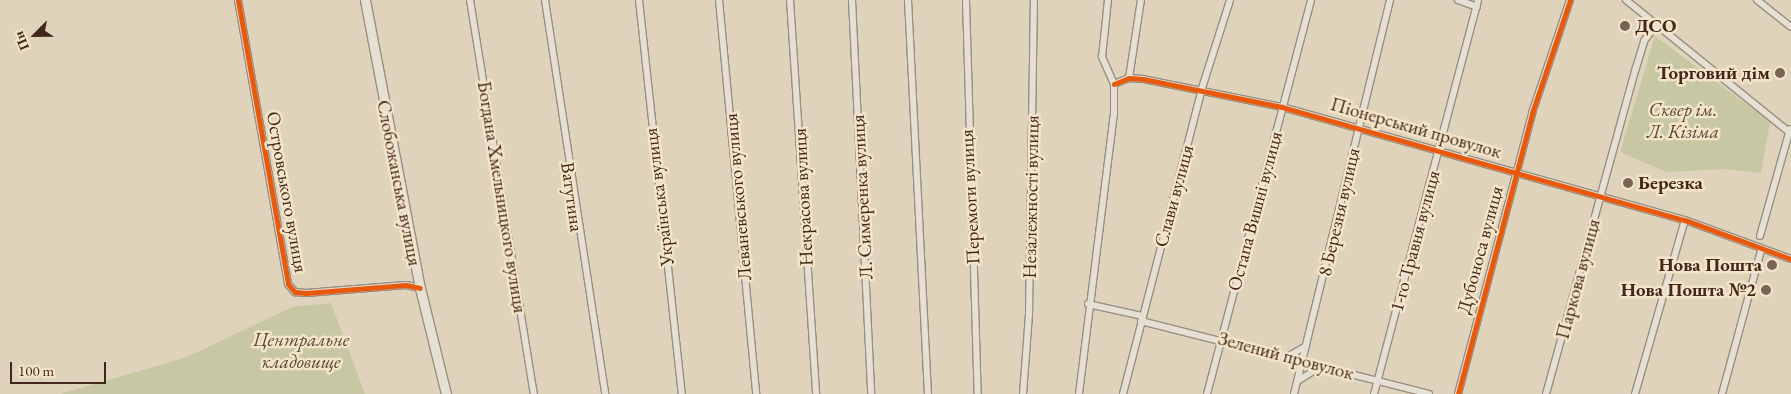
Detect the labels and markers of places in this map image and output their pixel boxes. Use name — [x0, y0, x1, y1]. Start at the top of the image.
place label: ДСО — [1635, 15, 1677, 37]
marker: ДСО — [1619, 20, 1631, 32]
place label: Торговий дім — [1657, 62, 1770, 84]
marker: Торговий дім — [1774, 67, 1786, 79]
place label: Березка — [1638, 172, 1703, 194]
marker: Березка — [1622, 177, 1634, 189]
place label: Нова Пошта — [1658, 254, 1762, 276]
marker: Нова Пошта — [1766, 259, 1778, 271]
place label: Нова Пошта №2 — [1621, 279, 1756, 301]
marker: Нова Пошта №2 — [1760, 284, 1772, 296]

